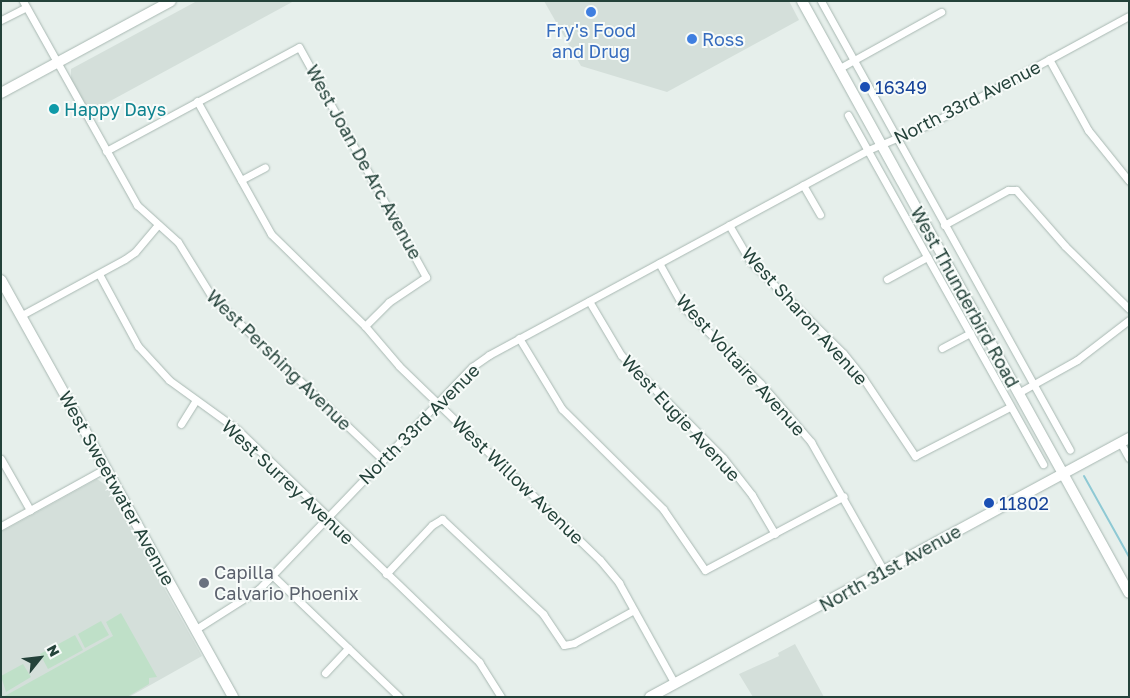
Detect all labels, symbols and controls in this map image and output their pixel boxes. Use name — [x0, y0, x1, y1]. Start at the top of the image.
marker: Fry's Food and Drug — [585, 6, 597, 18]
place label: Fry's Food and Drug — [546, 20, 636, 62]
place label: Ross — [702, 28, 744, 50]
marker: Ross — [686, 33, 698, 45]
street label: North 33rd Avenue — [890, 56, 1044, 148]
street label: West Joan De Arc Avenue — [301, 61, 427, 263]
place label: 16349 — [875, 76, 927, 98]
marker: 16349 — [859, 81, 871, 93]
place label: Happy Days — [64, 98, 166, 120]
marker: Happy Days — [48, 103, 60, 115]
street label: West Thunderbird Road — [906, 203, 1024, 391]
street label: West Sharon Avenue — [738, 243, 872, 389]
street label: West Pershing Avenue — [202, 285, 356, 435]
street label: West Voltaire Avenue — [672, 290, 810, 440]
street label: West Eugie Avenue — [617, 350, 745, 486]
street label: North 33rd Avenue — [354, 359, 484, 489]
street label: West Sweetwater Avenue — [54, 387, 180, 589]
street label: West Willow Avenue — [448, 411, 588, 549]
street label: West Surrey Avenue — [217, 415, 359, 549]
place label: 11802 — [999, 492, 1049, 514]
marker: 11802 — [983, 497, 995, 509]
street label: North 31st Avenue — [815, 520, 965, 616]
place label: Capilla Calvario Phoenix — [214, 562, 359, 604]
marker: Capilla Calvario Phoenix — [198, 577, 210, 589]
north arrow — [15, 633, 65, 683]
text: N — [44, 642, 64, 659]

